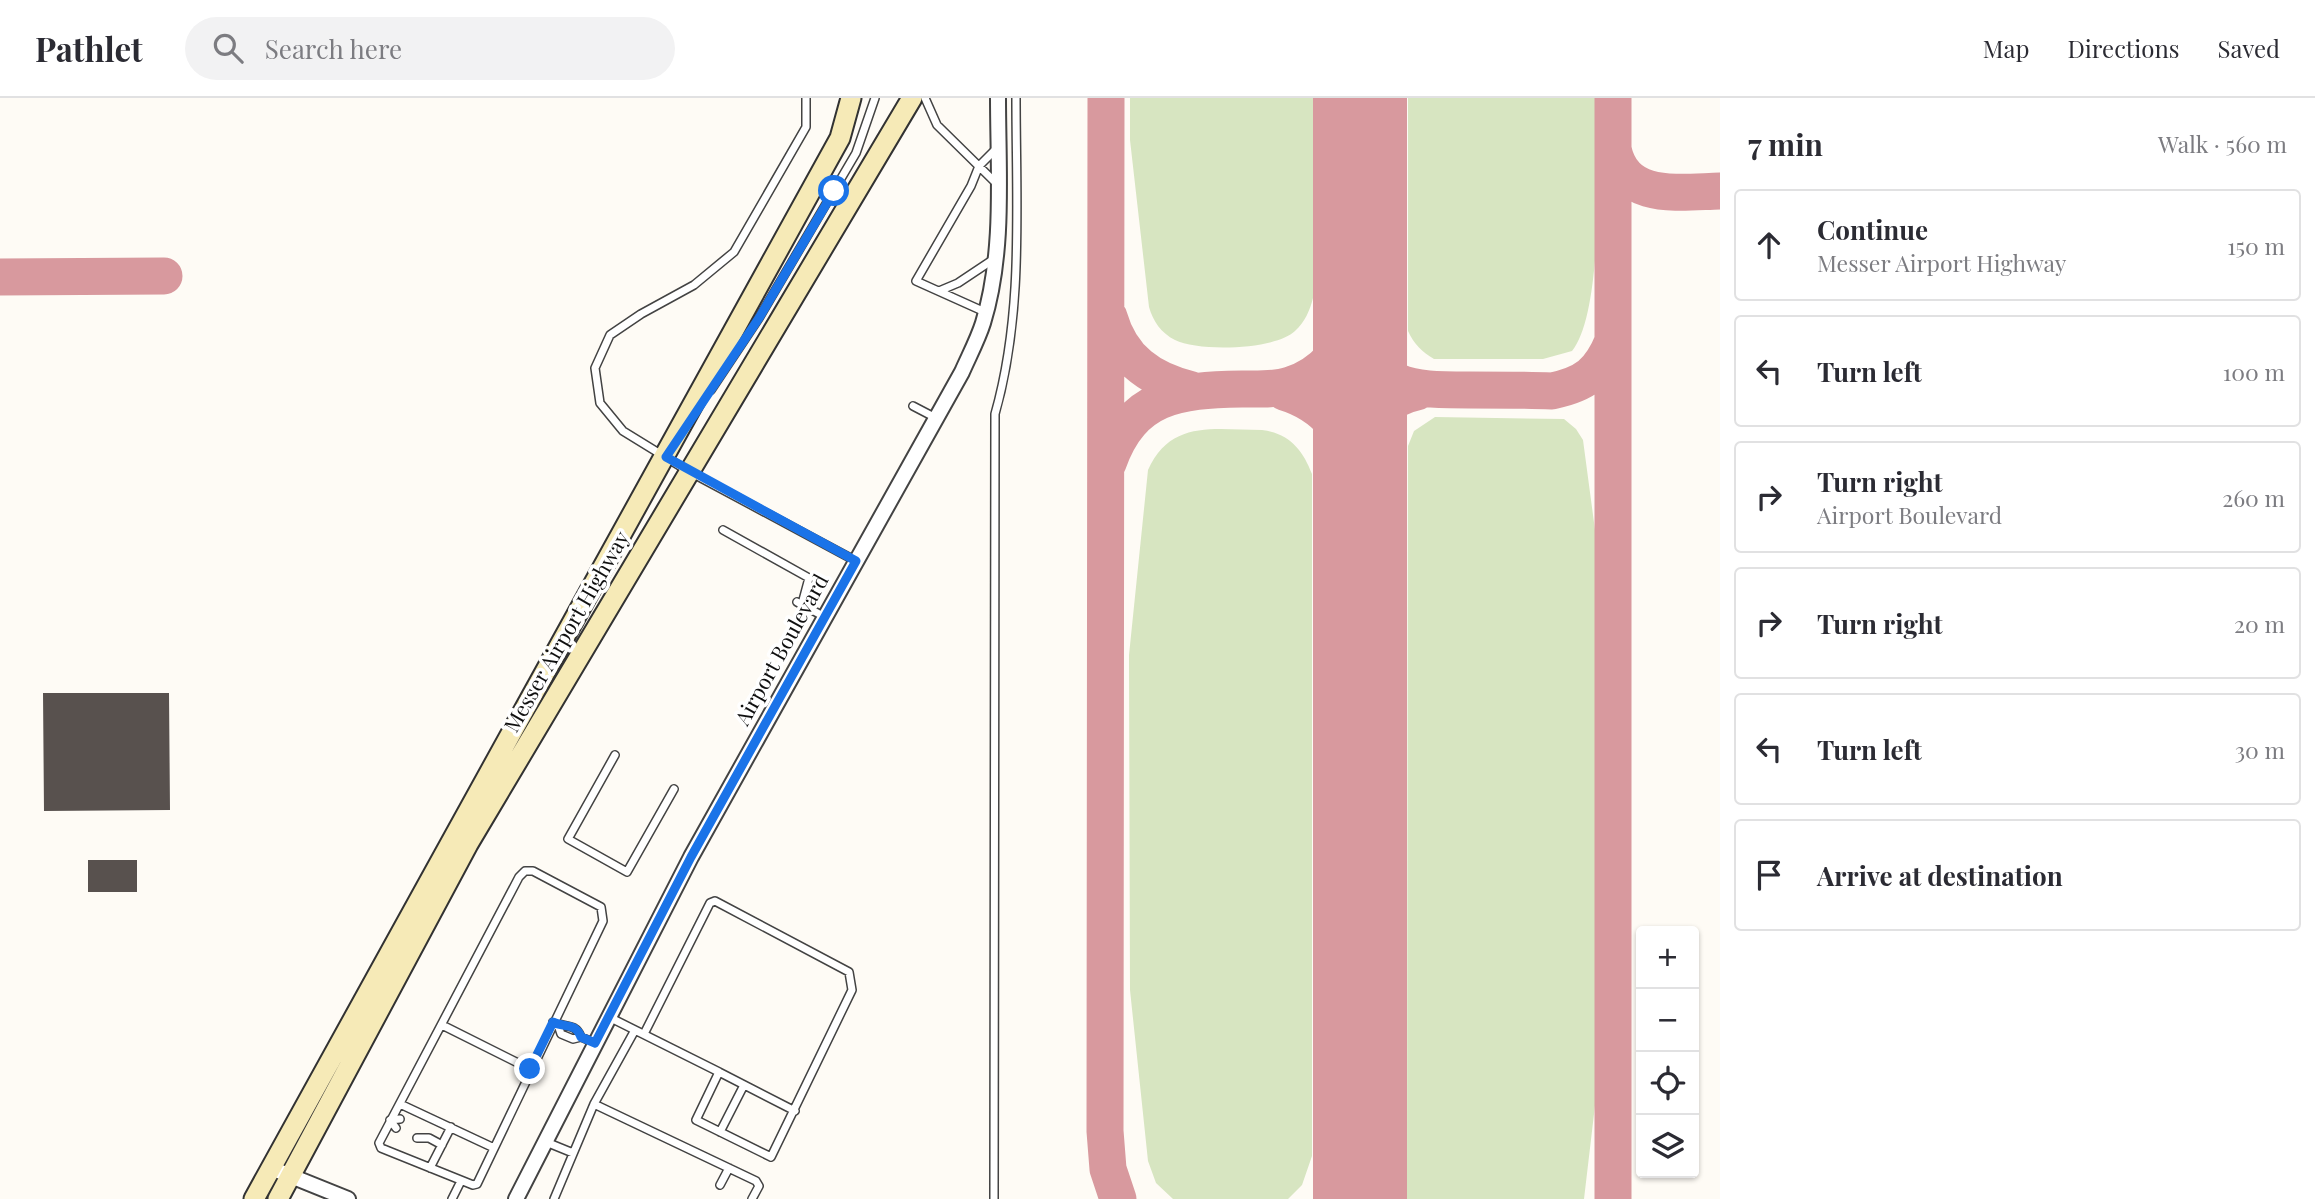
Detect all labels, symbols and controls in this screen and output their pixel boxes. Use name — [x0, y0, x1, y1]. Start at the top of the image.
search box — [185, 17, 675, 80]
text: Pathlet — [35, 26, 143, 70]
icon: search — [209, 29, 247, 67]
text: Search here — [265, 31, 402, 66]
text: Map — [1983, 32, 2029, 64]
text: Directions — [2067, 32, 2180, 64]
text: Saved — [2218, 32, 2280, 64]
text: 7 min — [1748, 124, 1823, 164]
text: Walk · 560 m — [2158, 128, 2287, 159]
route start — [818, 175, 849, 206]
text: Continue — [1817, 212, 1928, 247]
icon: ahead — [1750, 226, 1788, 264]
text: 150 m — [2227, 230, 2285, 261]
text: Messer Airport Highway — [1817, 247, 2066, 278]
icon: left — [1750, 352, 1788, 390]
text: Turn left — [1817, 354, 1922, 389]
text: 100 m — [2223, 356, 2285, 387]
text: Turn right — [1817, 464, 1943, 499]
icon: right — [1750, 478, 1788, 516]
text: 260 m — [2222, 482, 2285, 513]
text: Airport Boulevard — [1817, 499, 2002, 530]
street label: Messer Airport Highway — [496, 525, 635, 737]
street label: Airport Boulevard — [727, 568, 833, 731]
icon: right — [1750, 604, 1788, 642]
text: Turn right — [1817, 606, 1943, 641]
text: 20 m — [2234, 608, 2285, 639]
icon: left — [1750, 730, 1788, 768]
text: Turn left — [1817, 732, 1922, 767]
text: 30 m — [2235, 734, 2285, 765]
icon: arrive — [1750, 856, 1788, 894]
text: Arrive at destination — [1817, 858, 2063, 893]
map controls — [1636, 926, 1699, 1178]
button: + — [1636, 926, 1699, 989]
button: − — [1636, 989, 1699, 1052]
button: locate — [1636, 1052, 1699, 1115]
route end — [514, 1053, 545, 1084]
button: layers — [1636, 1115, 1699, 1178]

